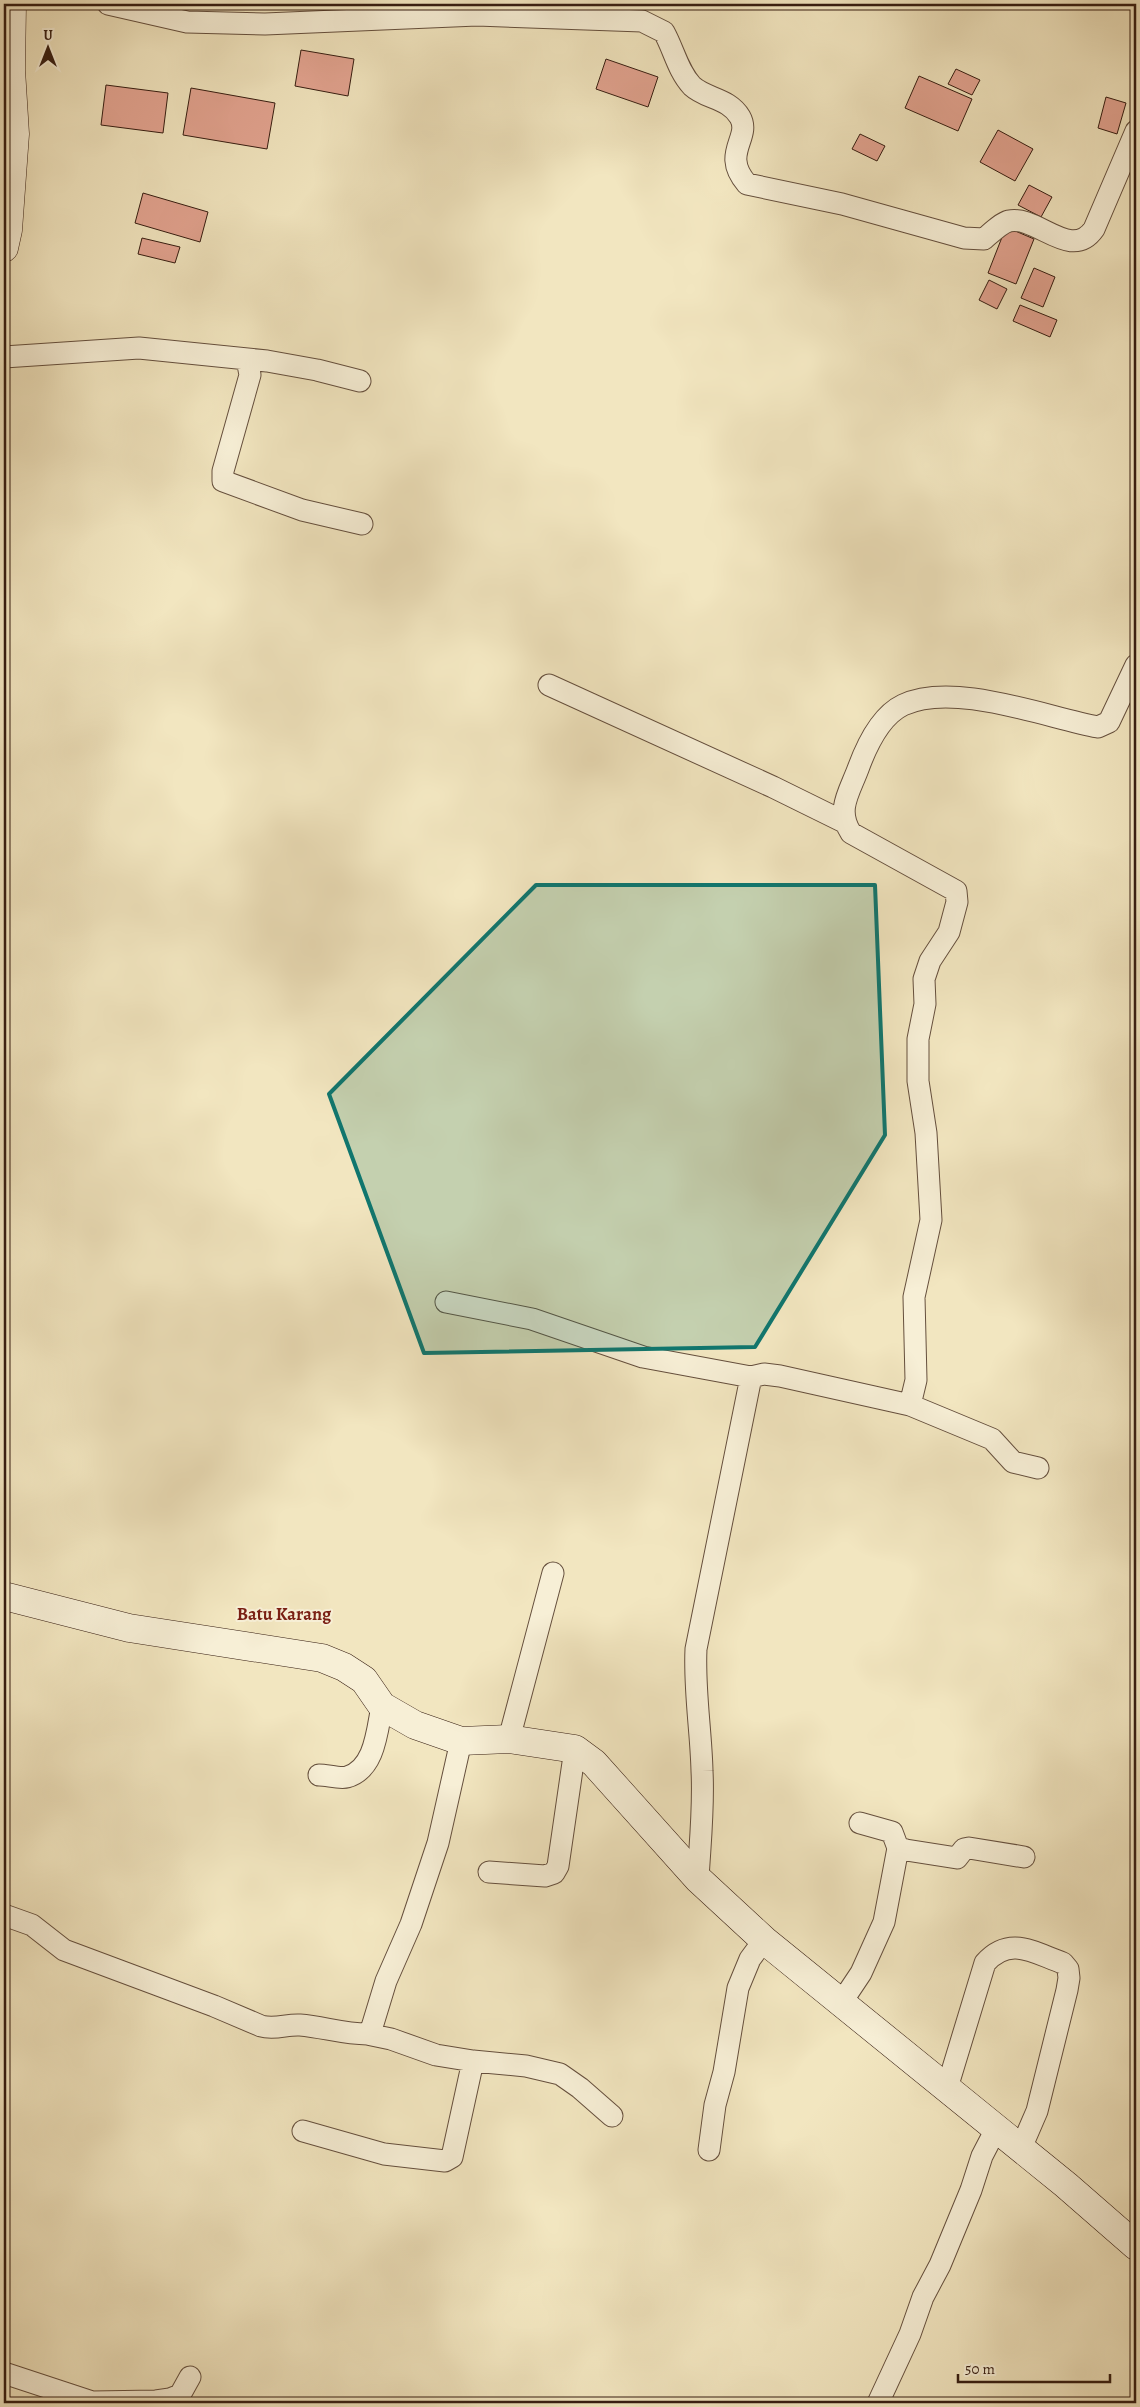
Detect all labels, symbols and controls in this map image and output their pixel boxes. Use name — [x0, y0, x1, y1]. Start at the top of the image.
north arrow — [22, 22, 72, 72]
text: U — [43, 26, 53, 45]
district label: Batu Karang — [237, 1602, 332, 1626]
scale bar — [958, 2352, 1110, 2384]
text: 50 m — [965, 2359, 995, 2379]

